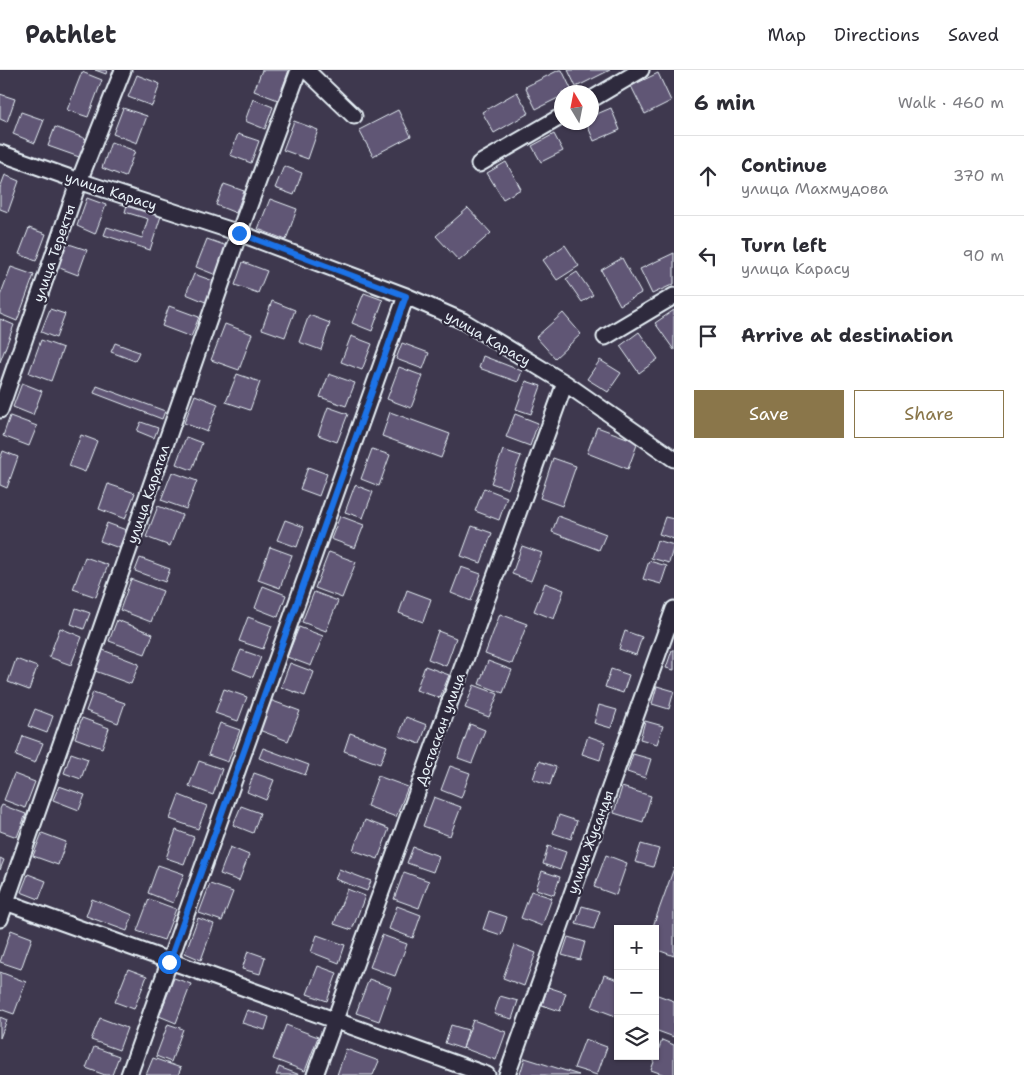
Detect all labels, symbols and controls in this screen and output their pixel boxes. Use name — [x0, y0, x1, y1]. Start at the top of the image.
text: Pathlet — [25, 19, 116, 51]
text: Map — [768, 23, 806, 47]
text: Directions — [834, 23, 920, 47]
text: Saved — [948, 23, 999, 47]
north arrow — [554, 85, 599, 130]
text: 6 min — [694, 89, 755, 117]
text: Walk · 460 m — [898, 92, 1004, 113]
text: Continue — [741, 153, 827, 178]
icon: ahead — [694, 162, 722, 190]
text: 370 m — [953, 165, 1004, 186]
street label: улица Карасу — [63, 168, 159, 214]
text: улица Махмудова — [741, 178, 888, 199]
street label: улица Теректы — [29, 202, 79, 304]
route end — [228, 222, 251, 245]
text: Turn left — [741, 233, 827, 258]
icon: left — [694, 242, 722, 270]
text: 90 m — [963, 245, 1004, 266]
text: улица Карасу — [741, 258, 850, 279]
street label: улица Карасу — [442, 306, 534, 370]
icon: arrive — [694, 322, 722, 350]
text: Arrive at destination — [741, 323, 953, 348]
button: Save — [694, 390, 844, 438]
button: Share — [854, 390, 1004, 438]
street label: улица Каратал — [123, 442, 173, 546]
street label: Достаскан улица — [411, 670, 469, 788]
street label: улица Жусанды — [563, 788, 617, 896]
map controls — [614, 925, 659, 1060]
button: + — [614, 925, 659, 970]
route start — [158, 951, 181, 974]
button: − — [614, 970, 659, 1015]
button: layers — [614, 1015, 659, 1060]

